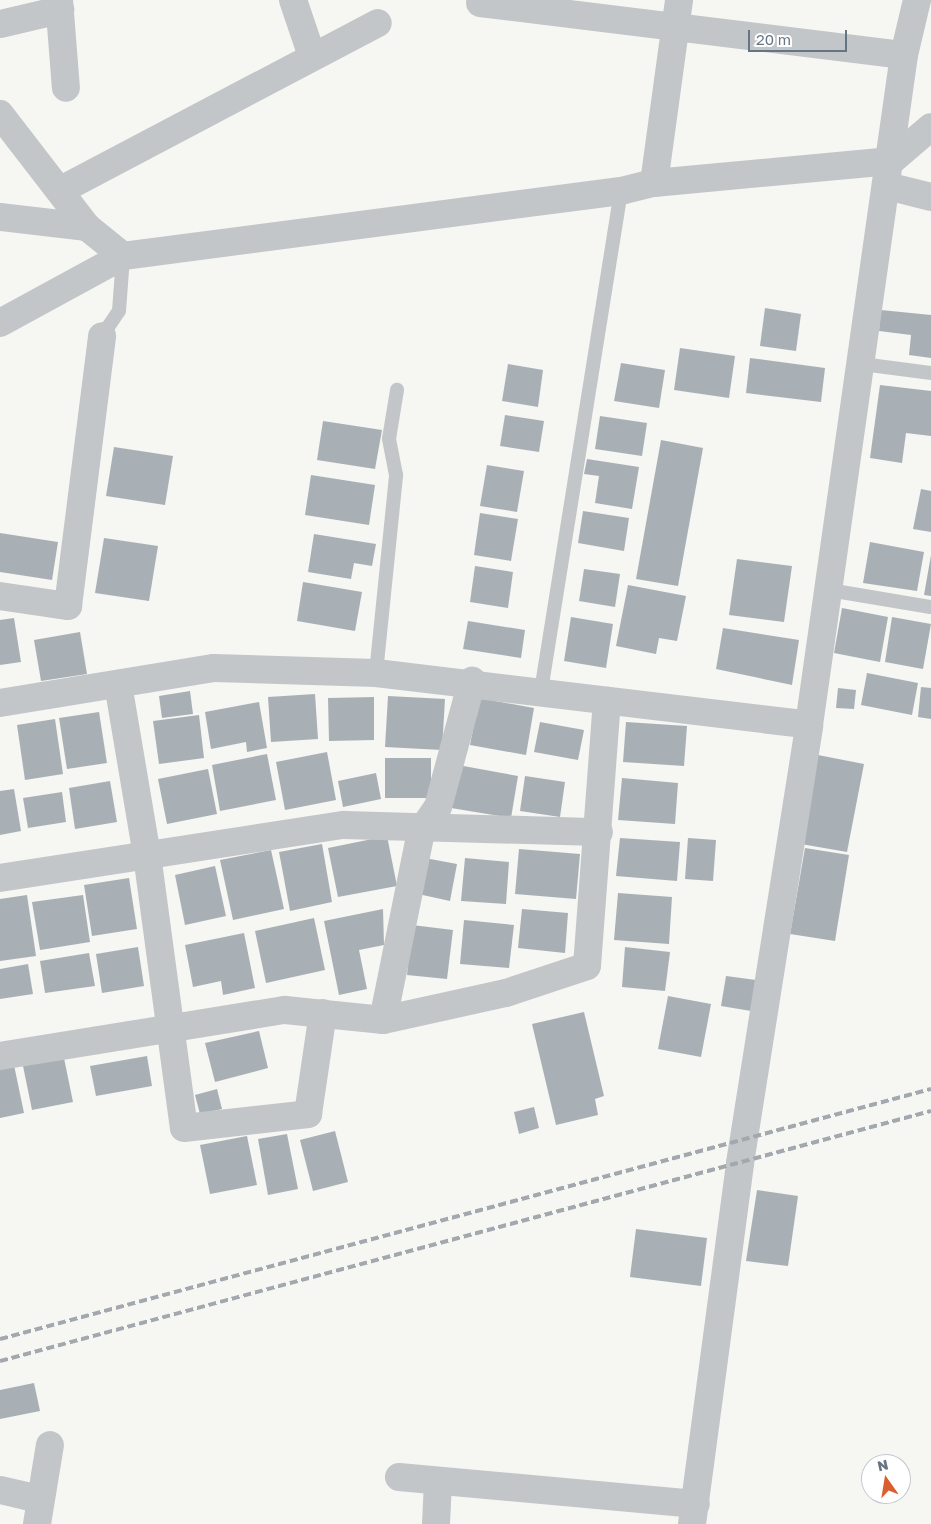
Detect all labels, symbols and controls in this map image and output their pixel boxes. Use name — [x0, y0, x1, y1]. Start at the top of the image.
scale bar — [751, 20, 850, 52]
text: 20 m — [756, 30, 791, 48]
north arrow — [861, 1454, 911, 1504]
text: N — [876, 1455, 890, 1474]

